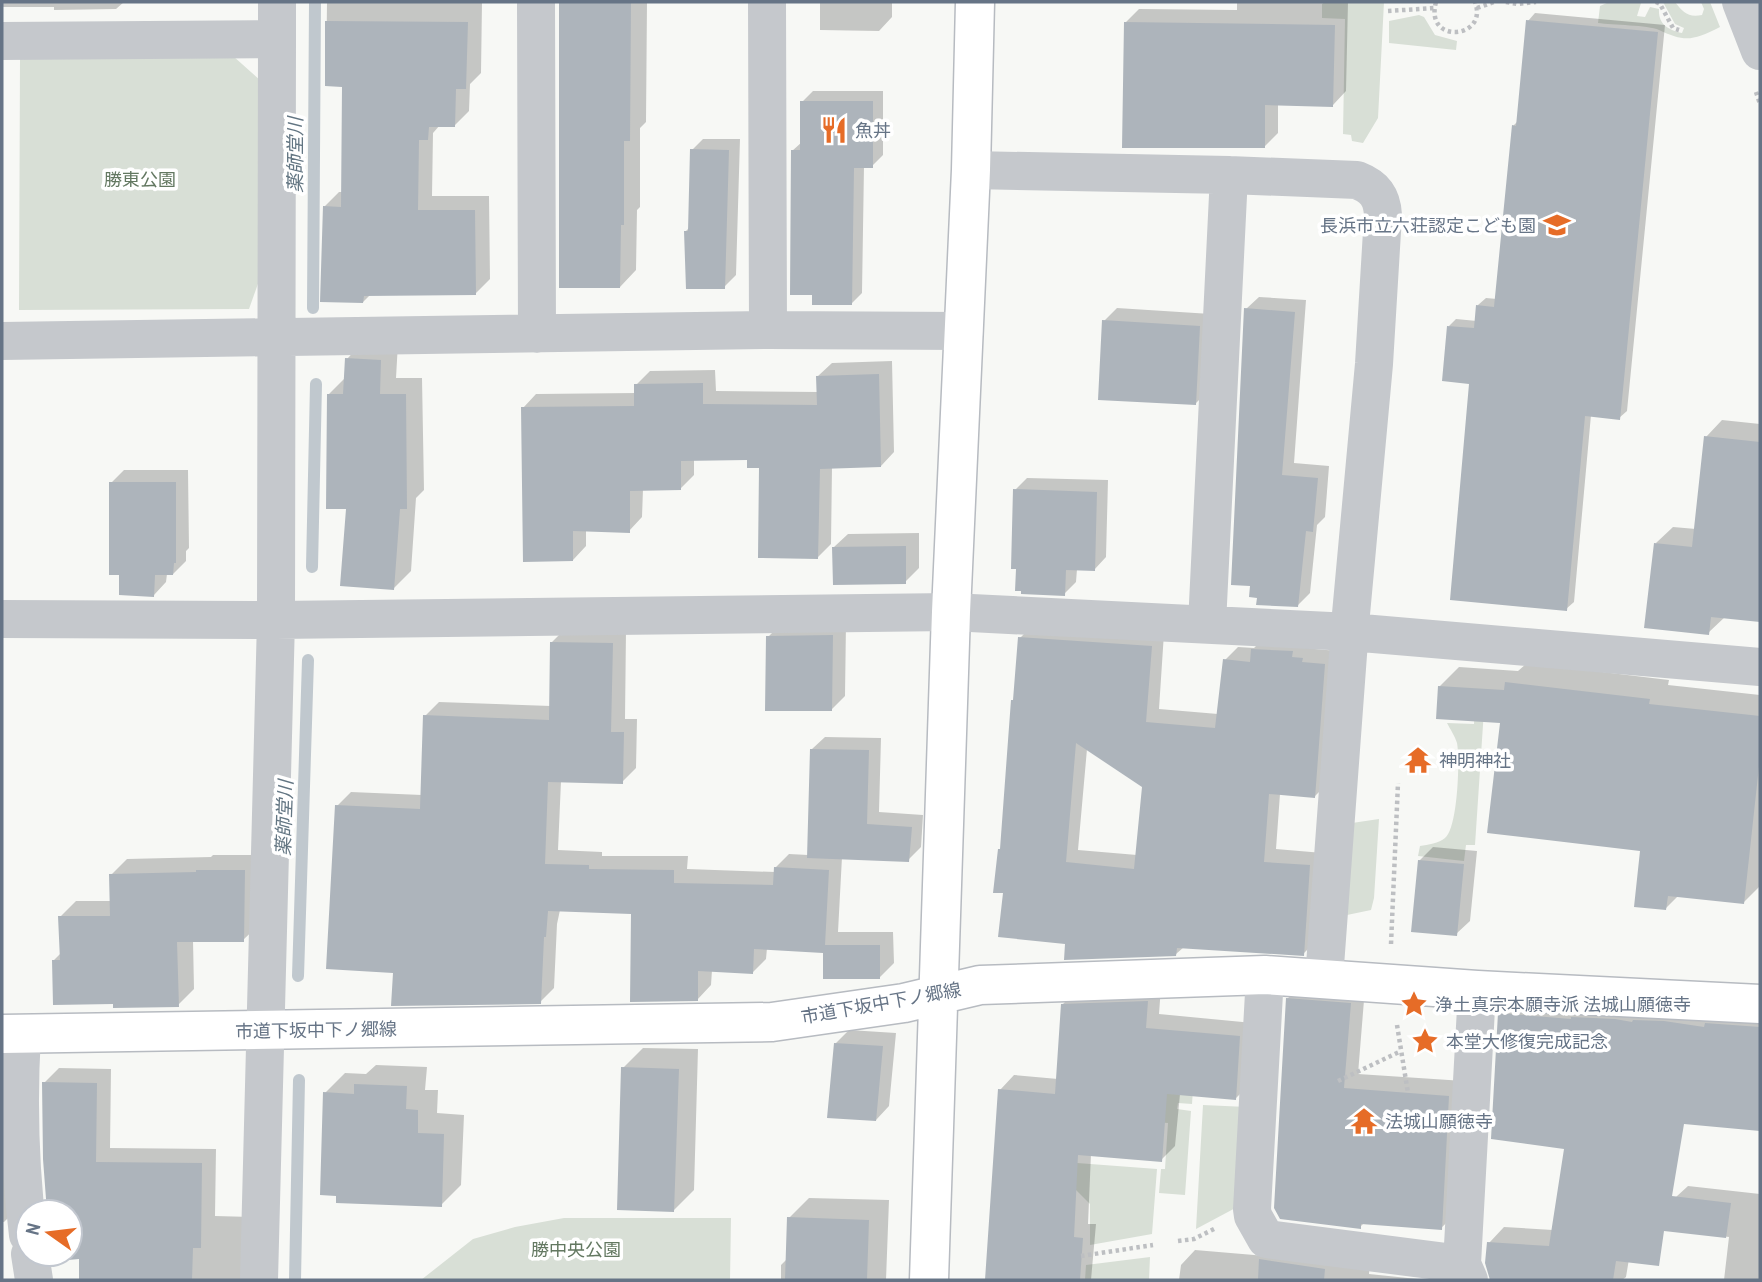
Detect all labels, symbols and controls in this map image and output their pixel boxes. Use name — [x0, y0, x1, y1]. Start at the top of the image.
water label: 薬師堂川 — [282, 115, 308, 193]
restaurant icon: 魚丼 — [819, 115, 849, 145]
place label: 魚丼 — [855, 118, 891, 143]
park label: 勝東公園 — [104, 167, 176, 192]
school or university icon: 長浜市立六荘認定こども園 — [1542, 210, 1572, 240]
place label: 長浜市立六荘認定こども園 — [1320, 213, 1536, 238]
temple icon: 神明神社 — [1403, 745, 1433, 775]
place label: 神明神社 — [1439, 748, 1511, 773]
water label: 薬師堂川 — [270, 778, 298, 856]
street label: 市道下坂中下ノ郷線 — [799, 977, 963, 1029]
place icon: 浄土真宗本願寺派 法城山願徳寺 — [1399, 989, 1429, 1019]
place label: 浄土真宗本願寺派 法城山願徳寺 — [1435, 992, 1691, 1017]
street label: 市道下坂中下ノ郷線 — [235, 1016, 397, 1044]
place icon: 本堂大修復完成記念 — [1410, 1026, 1440, 1056]
place label: 本堂大修復完成記念 — [1446, 1029, 1608, 1054]
temple icon: 法城山願徳寺 — [1349, 1106, 1379, 1136]
place label: 法城山願徳寺 — [1385, 1109, 1493, 1134]
north arrow — [14, 1198, 84, 1268]
text: N — [19, 1220, 46, 1237]
park label: 勝中央公園 — [531, 1237, 621, 1262]

